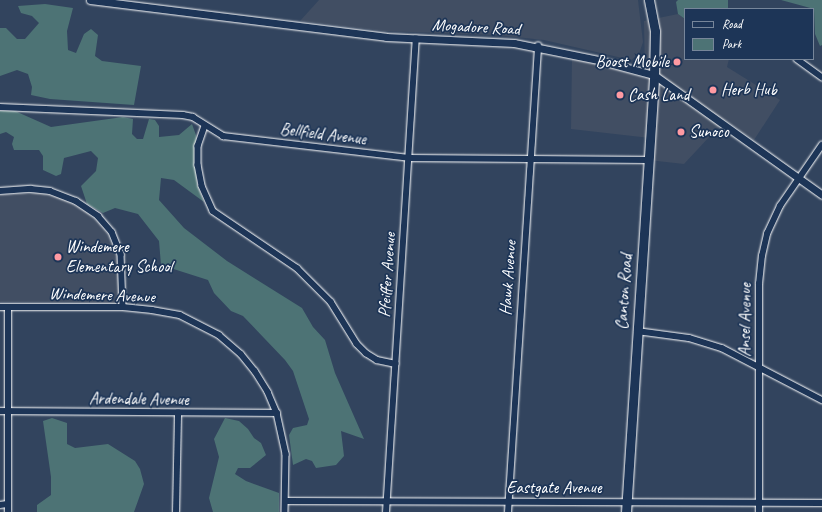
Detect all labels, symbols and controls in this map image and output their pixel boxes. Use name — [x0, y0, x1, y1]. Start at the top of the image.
legend — [684, 8, 814, 60]
street label: Mogadore Road — [432, 15, 520, 39]
text: Road — [722, 16, 742, 32]
text: Park — [722, 36, 741, 52]
place label: Boost Mobile — [595, 52, 669, 72]
marker: Boost Mobile — [672, 57, 682, 67]
place label: Herb Hub — [721, 80, 777, 100]
place label: Cash Land — [628, 85, 690, 105]
marker: Herb Hub — [708, 85, 718, 95]
marker: Cash Land — [615, 90, 625, 100]
street label: Bellfield Avenue — [279, 119, 367, 149]
place label: Sunoco — [689, 122, 729, 142]
marker: Sunoco — [676, 127, 686, 137]
street label: Pfeiffer Avenue — [374, 232, 400, 318]
place label: Windemere Elementary School — [66, 237, 172, 277]
street label: Hawk Avenue — [495, 240, 521, 316]
marker: Windemere Elementary School — [53, 252, 63, 262]
street label: Canton Road — [611, 254, 637, 330]
street label: Windemere Avenue — [49, 283, 155, 307]
street label: Ansel Avenue — [734, 283, 756, 357]
street label: Ardendale Avenue — [89, 388, 189, 410]
street label: Eastgate Avenue — [506, 478, 602, 498]

